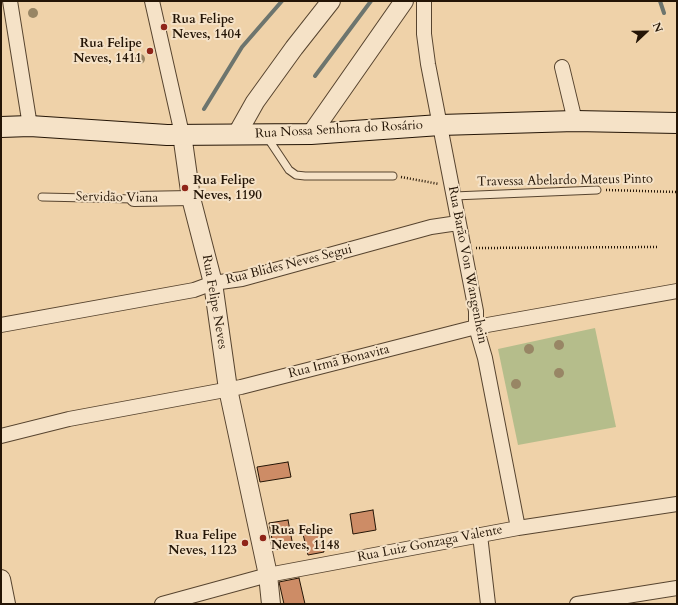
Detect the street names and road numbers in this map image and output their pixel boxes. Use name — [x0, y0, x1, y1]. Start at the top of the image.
street label: Rua Nossa Senhora do Rosário — [255, 118, 423, 142]
street label: Travessa Abelardo Mateus Pinto — [477, 172, 653, 190]
street label: Rua Barão Von Wangenhein — [444, 185, 490, 345]
street label: Servidão Viana — [76, 189, 158, 207]
street label: Rua Blides Neves Segui — [224, 242, 354, 288]
street label: Rua Felipe Neves — [198, 254, 230, 350]
street label: Rua Irmã Bonavita — [287, 342, 391, 382]
street label: Rua Luiz Gonzaga Valente — [356, 522, 504, 566]

